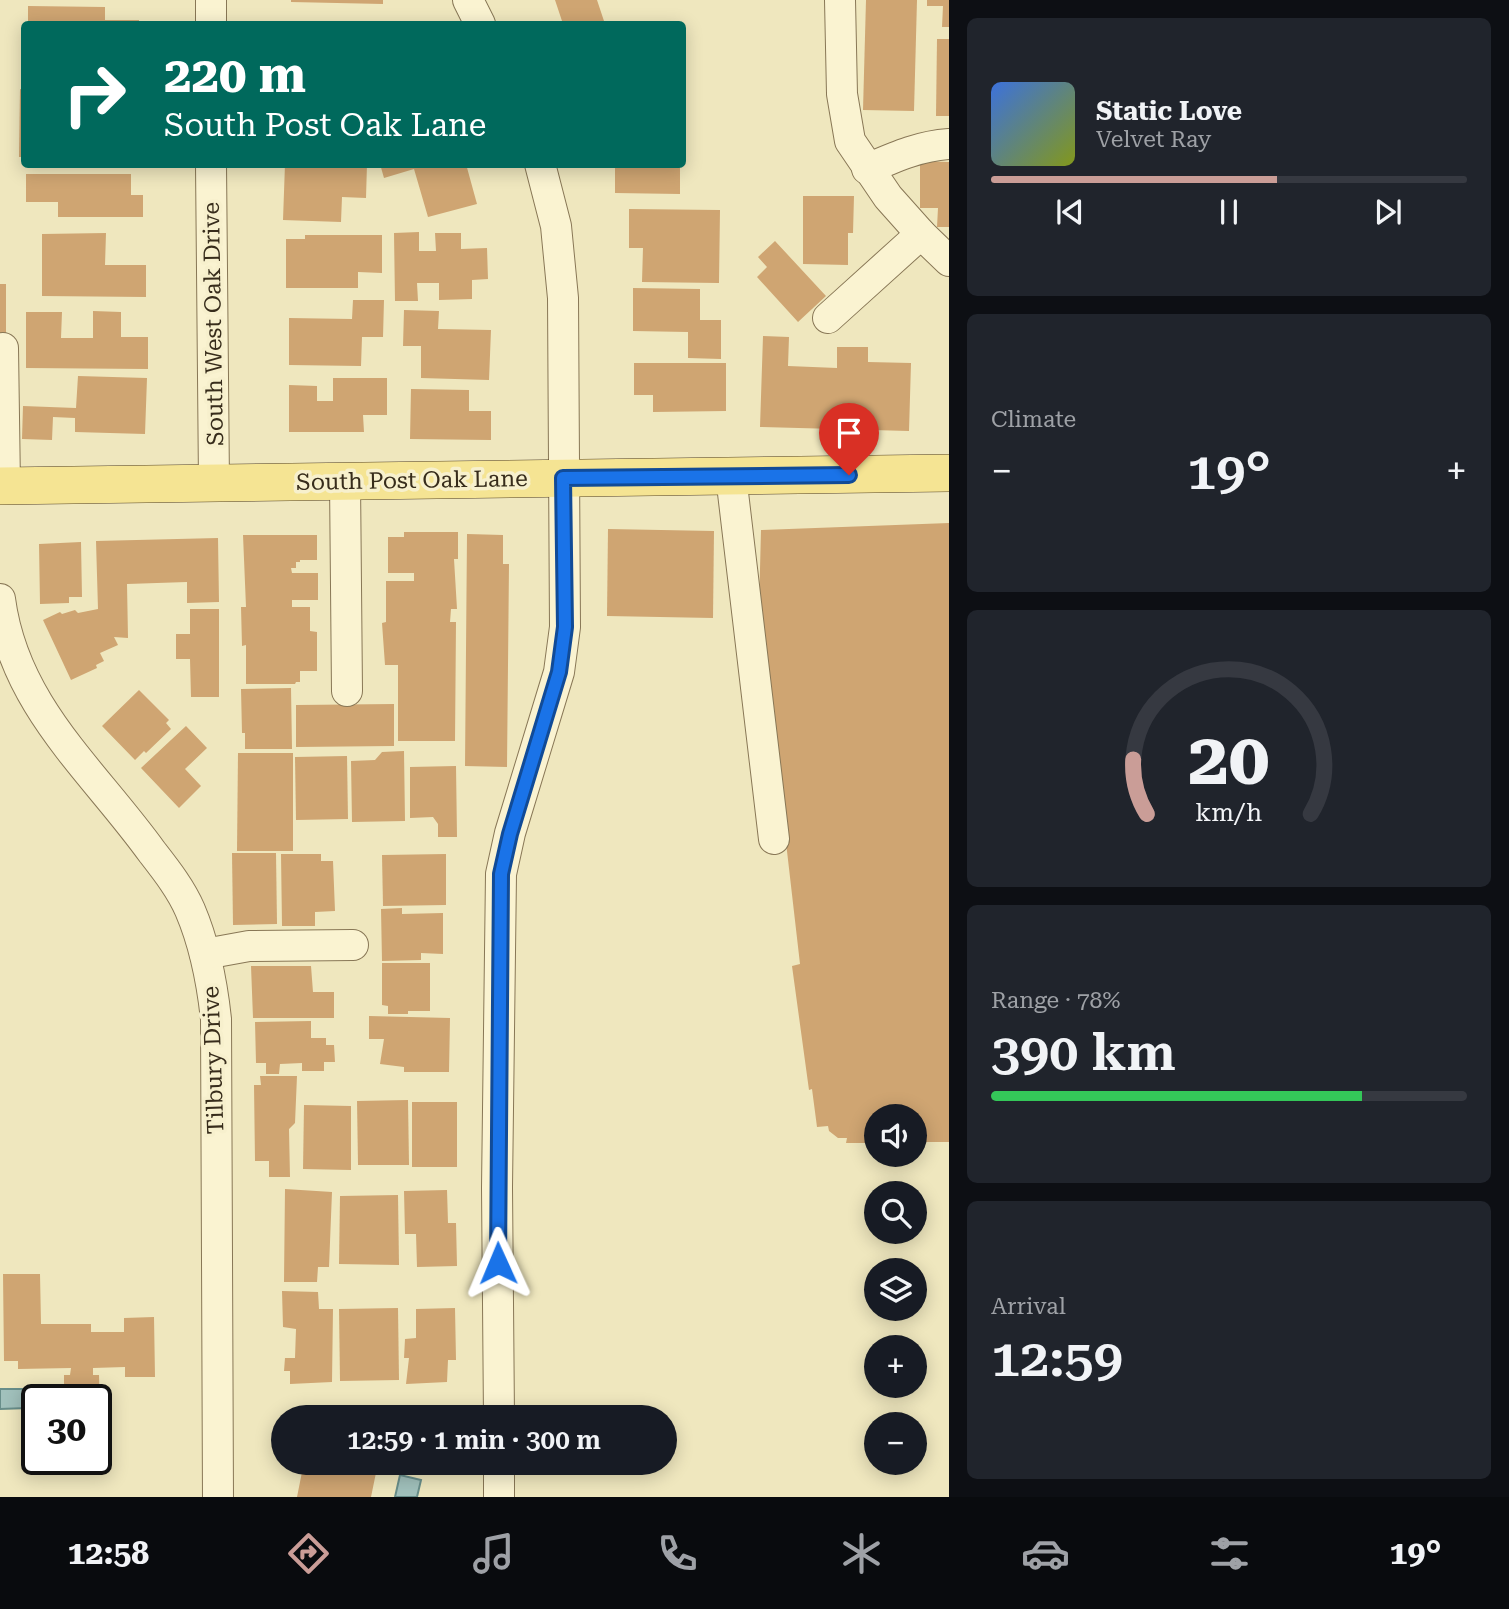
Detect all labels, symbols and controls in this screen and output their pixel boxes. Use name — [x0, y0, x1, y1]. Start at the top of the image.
text: 220 m — [164, 47, 306, 104]
icon: right — [49, 49, 140, 140]
text: Static Love — [1096, 96, 1242, 126]
text: South Post Oak Lane — [164, 106, 486, 144]
text: Velvet Ray — [1096, 126, 1211, 153]
icon: previous — [1051, 193, 1089, 231]
icon: pause — [1210, 193, 1248, 231]
icon: next — [1369, 193, 1407, 231]
street label: South West Oak Drive — [198, 202, 229, 446]
pin — [819, 403, 879, 475]
text: Climate — [991, 406, 1076, 433]
icon: arrive — [830, 414, 868, 452]
text: 19° — [1187, 441, 1271, 502]
text: − — [991, 449, 1012, 493]
text: + — [1446, 449, 1467, 493]
street label: South Post Oak Lane — [296, 465, 528, 496]
text: 20 — [1188, 718, 1270, 803]
text: km/h — [1196, 798, 1262, 827]
street label: Tilbury Drive — [197, 985, 230, 1135]
text: Range · 78% — [991, 987, 1120, 1014]
text: 390 km — [991, 1022, 1176, 1083]
map controls — [864, 1104, 927, 1475]
button: sound — [864, 1104, 927, 1167]
button: search — [864, 1181, 927, 1244]
position arrow — [461, 1226, 535, 1300]
button: layers — [864, 1258, 927, 1321]
text: Arrival — [991, 1293, 1066, 1320]
text: 12:59 — [991, 1328, 1123, 1389]
button: + — [864, 1335, 927, 1398]
speed limit sign: 30 — [21, 1384, 112, 1475]
button: − — [864, 1412, 927, 1475]
text: 12:59 · 1 min · 300 m — [347, 1425, 601, 1455]
icon: directions — [284, 1529, 333, 1578]
icon: music — [469, 1529, 518, 1578]
icon: phone — [653, 1529, 702, 1578]
icon: climate — [837, 1529, 886, 1578]
icon: car — [1021, 1529, 1070, 1578]
icon: filters — [1205, 1529, 1254, 1578]
text: 12:58 — [68, 1534, 149, 1572]
text: 19° — [1390, 1534, 1441, 1572]

